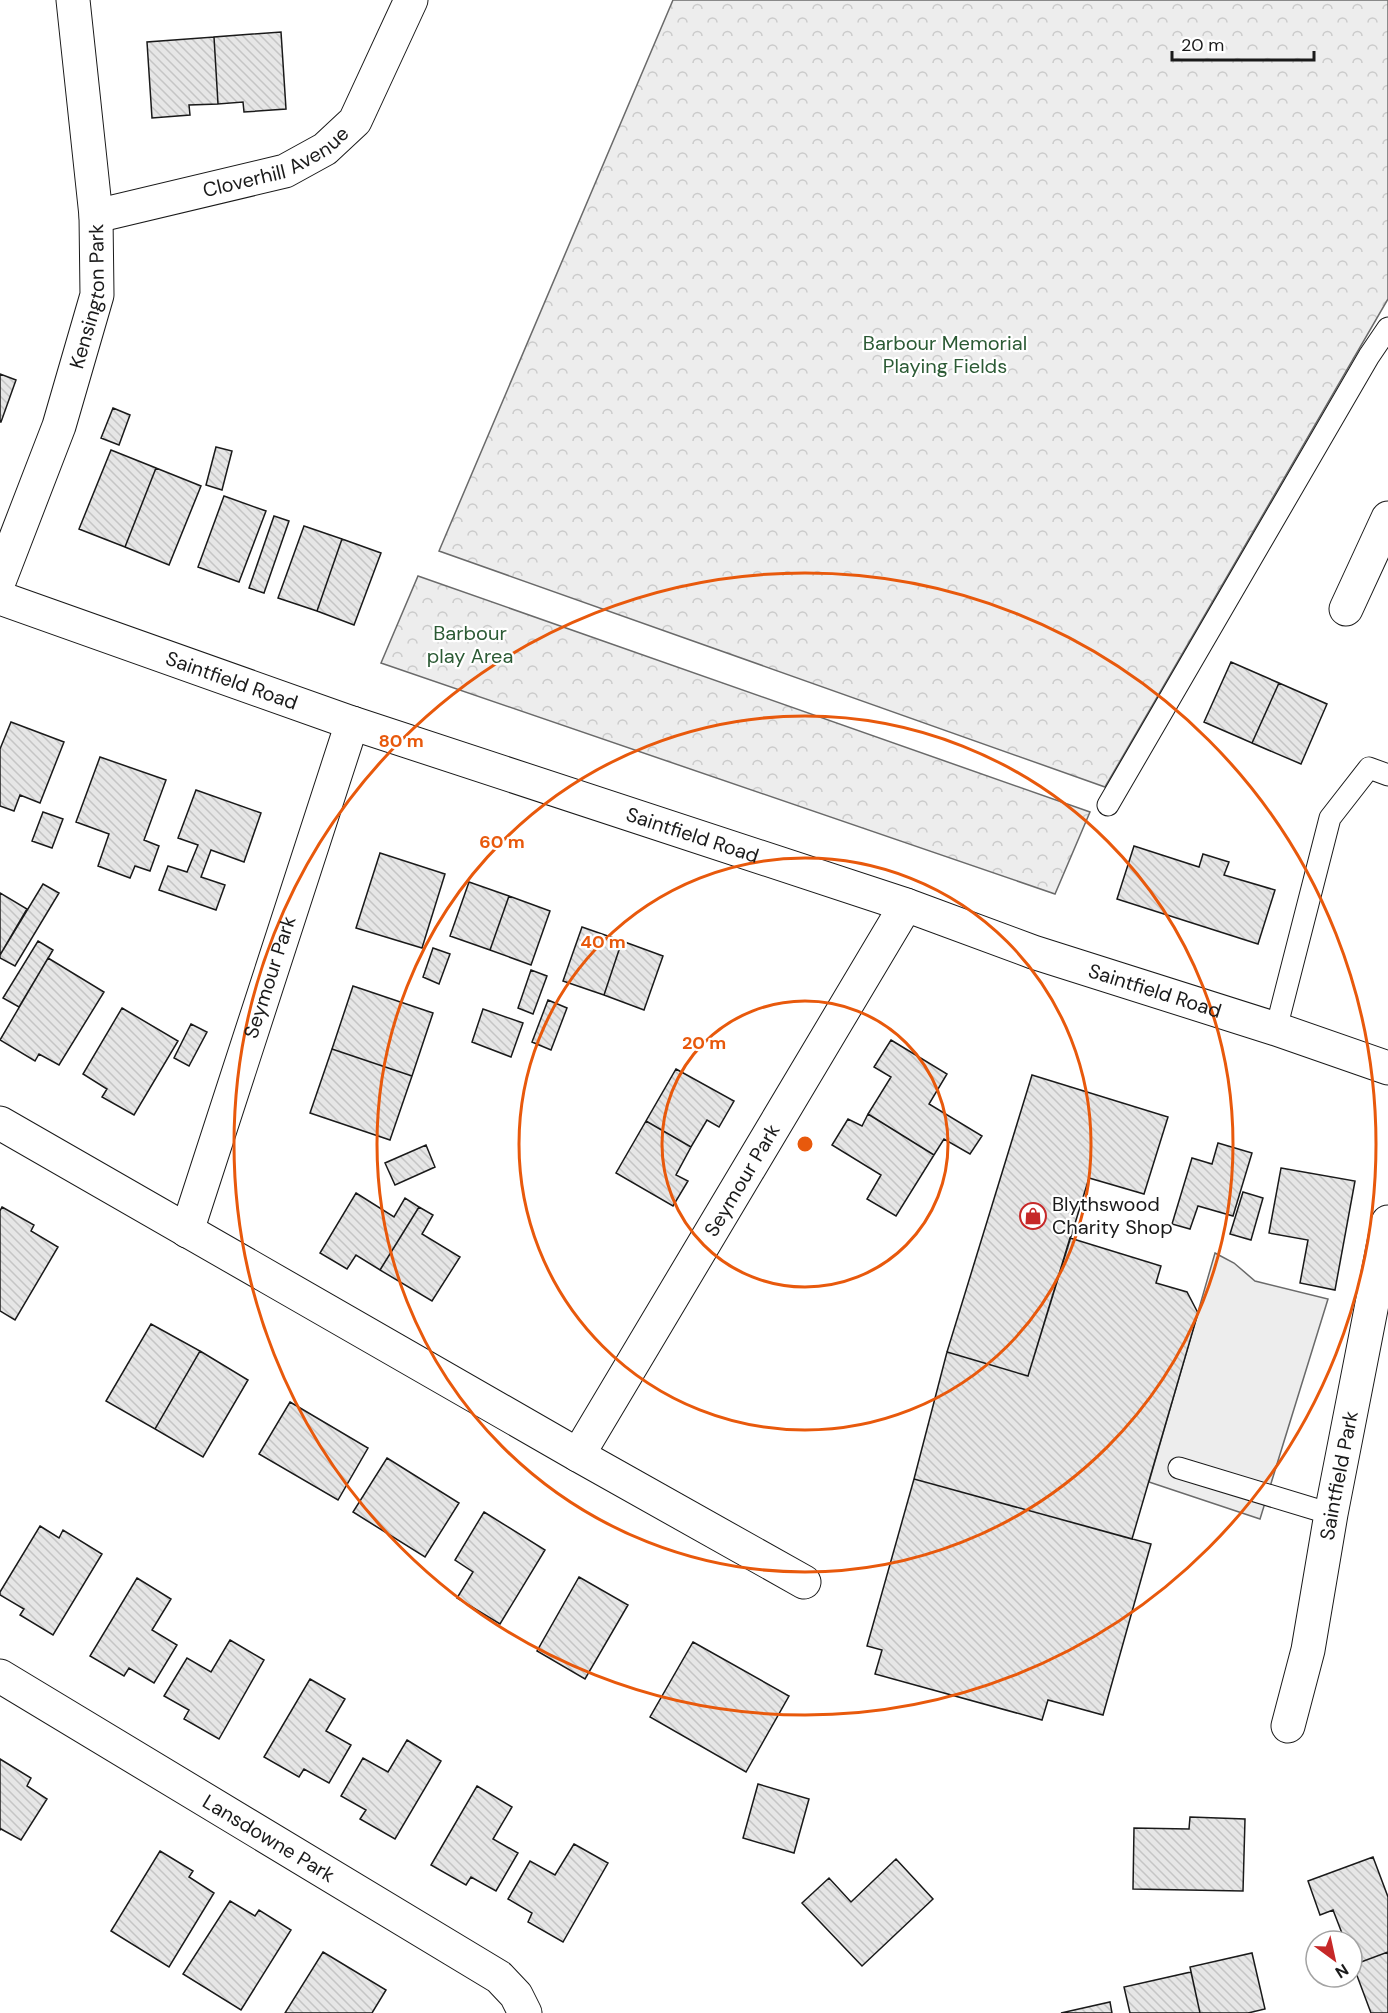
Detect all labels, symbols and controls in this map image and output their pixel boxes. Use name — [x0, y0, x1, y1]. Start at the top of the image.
scale bar — [1172, 24, 1314, 62]
text: 20 m — [1181, 33, 1224, 57]
street label: Cloverhill Avenue — [200, 120, 354, 203]
street label: Kensington Park — [63, 224, 110, 372]
park label: Barbour Memorial Playing Fields — [863, 330, 1027, 379]
park label: Barbour play Area — [427, 620, 513, 669]
street label: Saintfield Road — [162, 645, 301, 716]
text: 80 m — [378, 729, 424, 753]
street label: Saintfield Road — [623, 801, 762, 869]
text: 60 m — [479, 830, 525, 854]
street label: Seymour Park — [237, 913, 301, 1042]
text: 40 m — [580, 930, 626, 954]
street label: Saintfield Road — [1085, 957, 1225, 1024]
text: 20 m — [682, 1031, 726, 1055]
street label: Seymour Park — [698, 1119, 786, 1241]
centre of rings — [795, 1134, 815, 1154]
place label: Blythswood Charity Shop — [1052, 1191, 1173, 1240]
shop icon: Blythswood Charity Shop — [1018, 1201, 1048, 1231]
street label: Saintfield Park — [1314, 1408, 1364, 1542]
street label: Lansdowne Park — [198, 1788, 340, 1888]
north arrow — [1304, 1929, 1364, 1989]
text: N — [1331, 1959, 1353, 1983]

